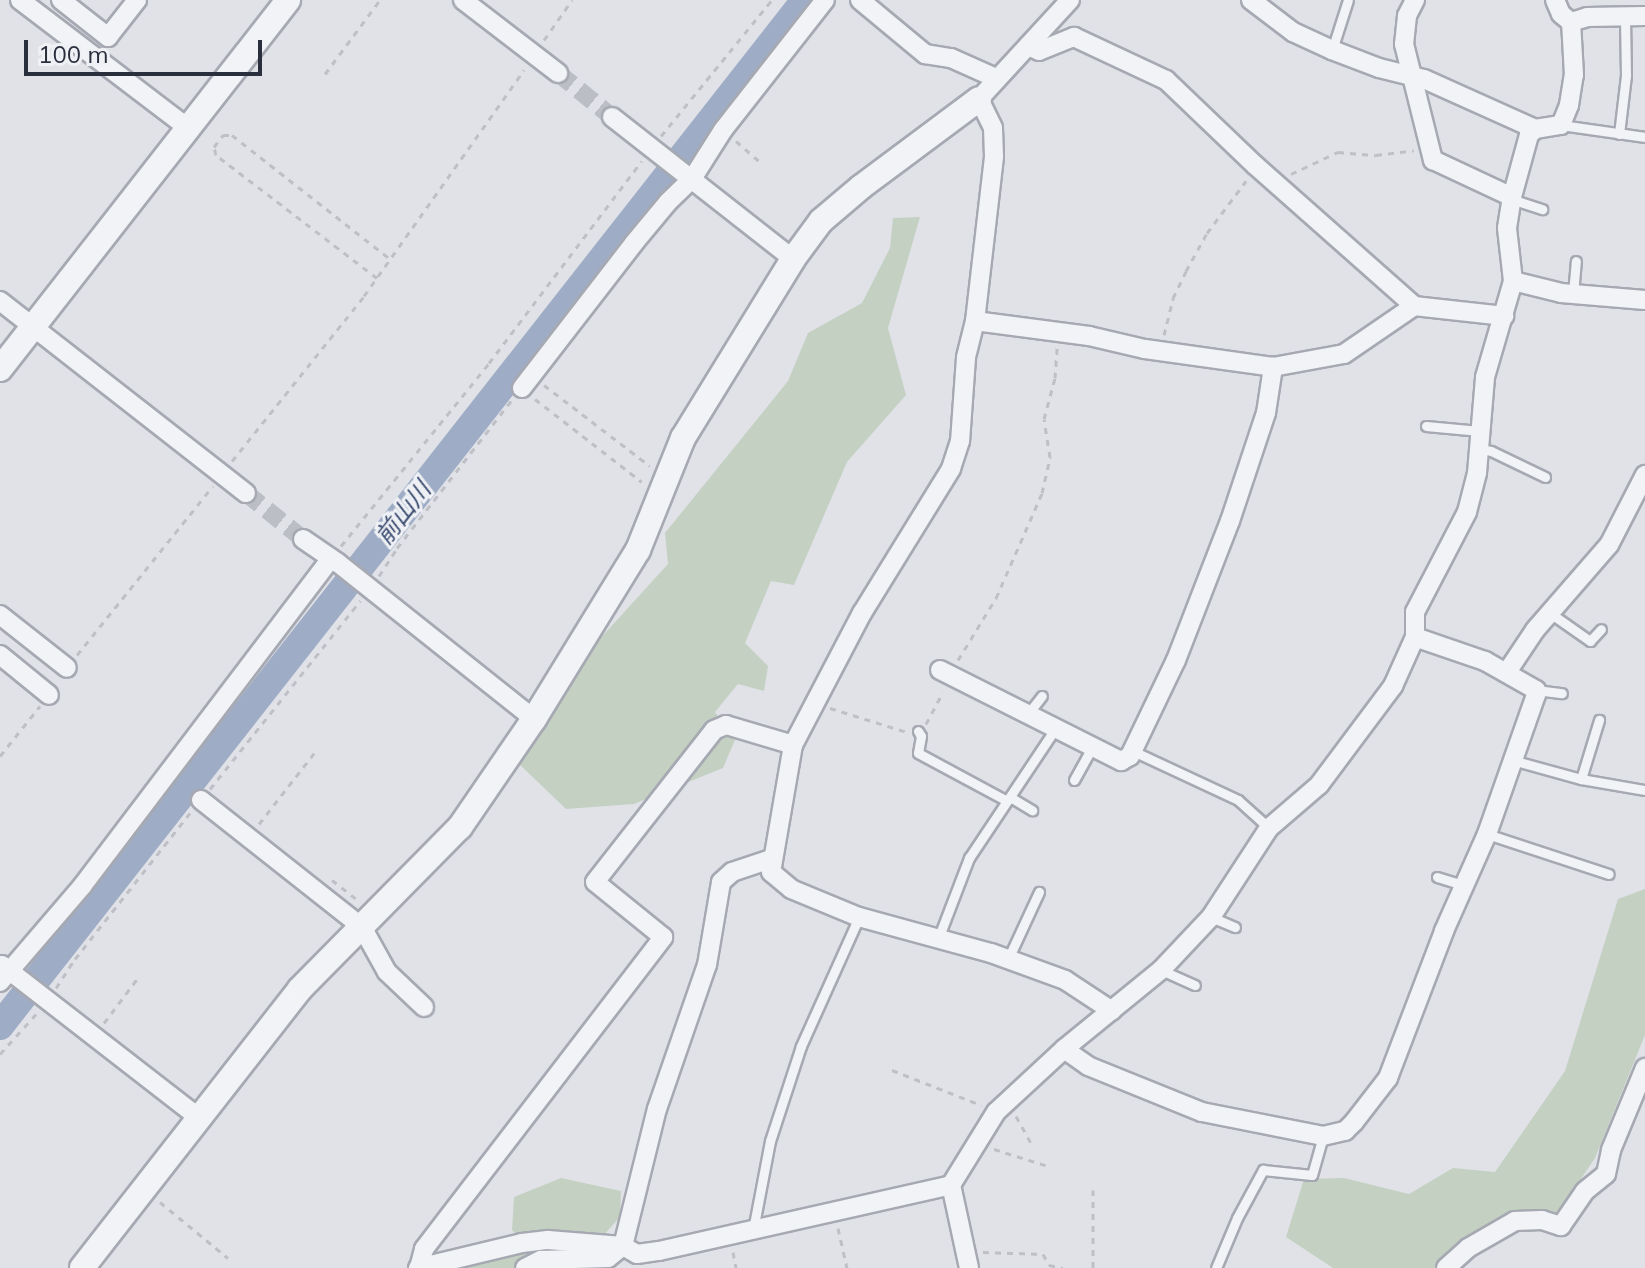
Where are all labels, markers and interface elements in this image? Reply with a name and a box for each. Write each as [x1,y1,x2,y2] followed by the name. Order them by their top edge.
[28,24,266,74] scale bar
[38,39,109,69] text: 100 m
[369,476,437,550] water label: 前山川

